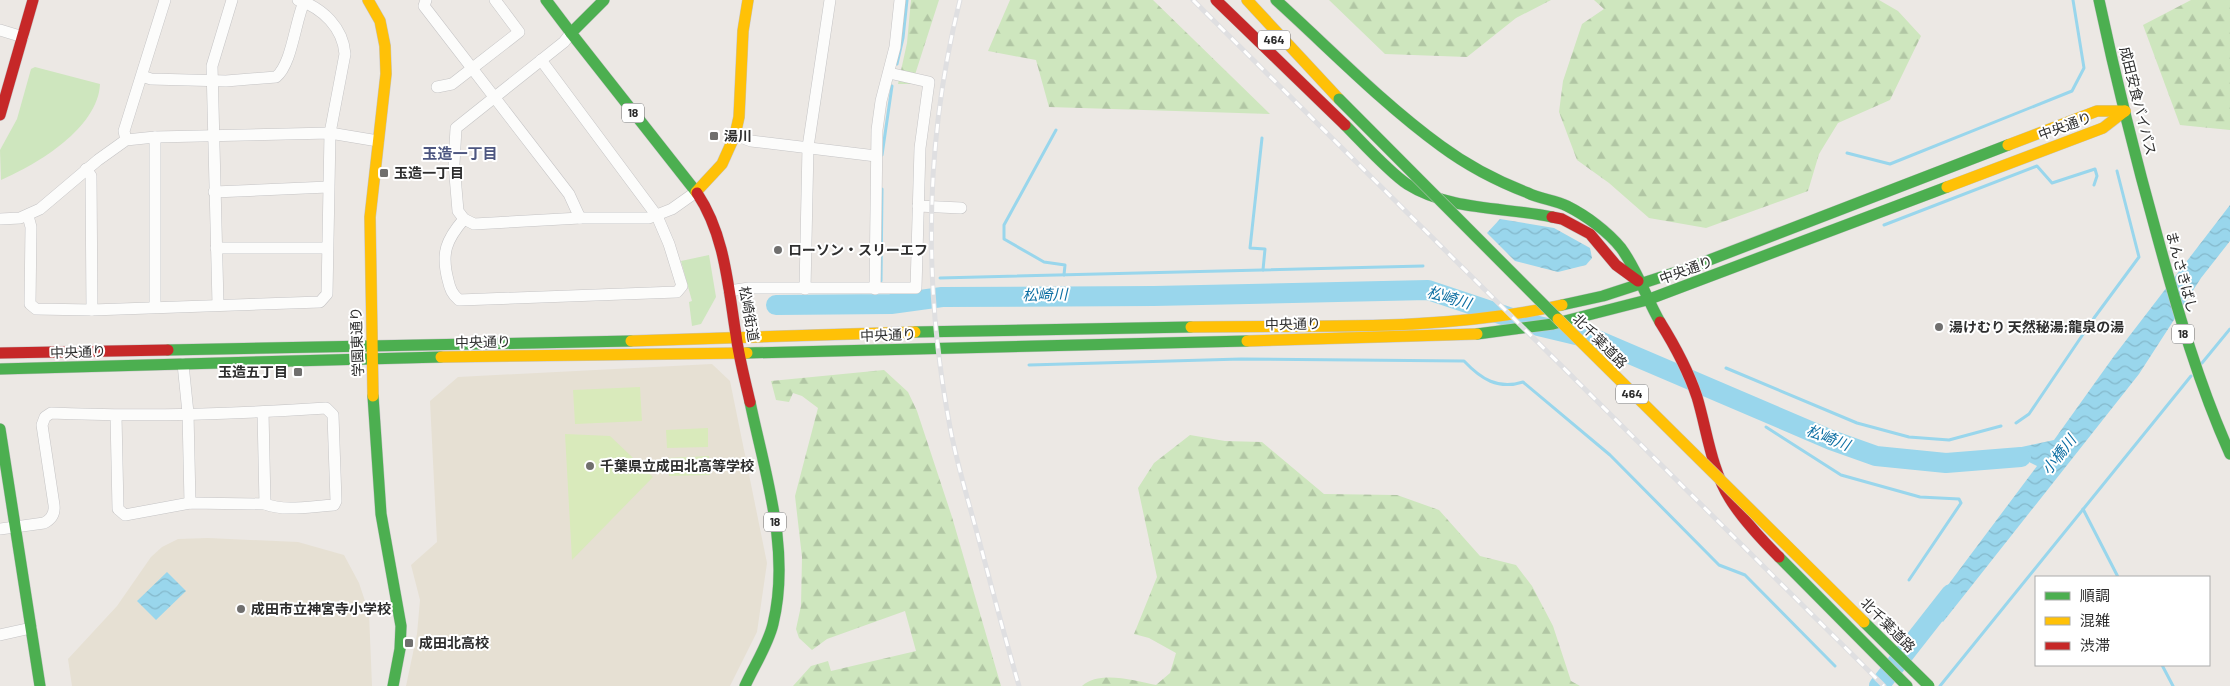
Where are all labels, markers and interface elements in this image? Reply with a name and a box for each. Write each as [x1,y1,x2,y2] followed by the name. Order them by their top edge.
[1258,30,1290,50] road number: 464
[2117,45,2160,157] street label: 成田安食バイパス
[622,104,644,122] road number: 18
[2036,108,2094,143] street label: 中央通り
[724,127,752,144] place label: 湯川
[708,130,720,142] marker: 湯川
[422,144,498,162] district label: 玉造一丁目
[394,164,464,181] place label: 玉造一丁目
[378,167,390,179] marker: 玉造一丁目
[2163,229,2202,315] street label: まんさきばし
[788,241,928,258] place label: ローソン・スリーエフ
[772,244,784,256] marker: ローソン・スリーエフ
[1657,252,1715,287] street label: 中央通り
[1425,282,1475,312] water label: 松崎川
[736,285,763,343] street label: 松崎街道
[1022,285,1070,303] water label: 松崎川
[347,307,366,377] street label: 学園東通り
[1570,310,1631,371] street label: 北千葉道路
[1265,315,1321,332] street label: 中央通り
[1949,318,2124,335] place label: 湯けむり 天然秘湯;龍泉の湯
[1933,321,1945,333] marker: 湯けむり 天然秘湯;龍泉の湯
[2172,324,2194,344] road number: 18
[860,325,916,344] street label: 中央通り
[455,333,511,350] street label: 中央通り
[50,342,106,361] street label: 中央通り
[218,363,288,380] place label: 玉造五丁目
[292,366,304,378] marker: 玉造五丁目
[1616,384,1648,404] road number: 464
[1804,421,1854,454] water label: 松崎川
[2037,430,2080,478] water label: 小橋川
[600,457,754,474] place label: 千葉県立成田北高等学校
[584,460,596,472] marker: 千葉県立成田北高等学校
[764,512,786,532] road number: 18
[2035,576,2210,666] legend
[2080,586,2110,604] text: 順調
[1858,594,1919,655] street label: 北千葉道路
[251,600,391,617] place label: 成田市立神宮寺小学校
[235,603,247,615] marker: 成田市立神宮寺小学校
[2080,611,2110,629] text: 混雑
[419,634,489,651] place label: 成田北高校
[2080,636,2110,654] text: 渋滞
[403,637,415,649] marker: 成田北高校

